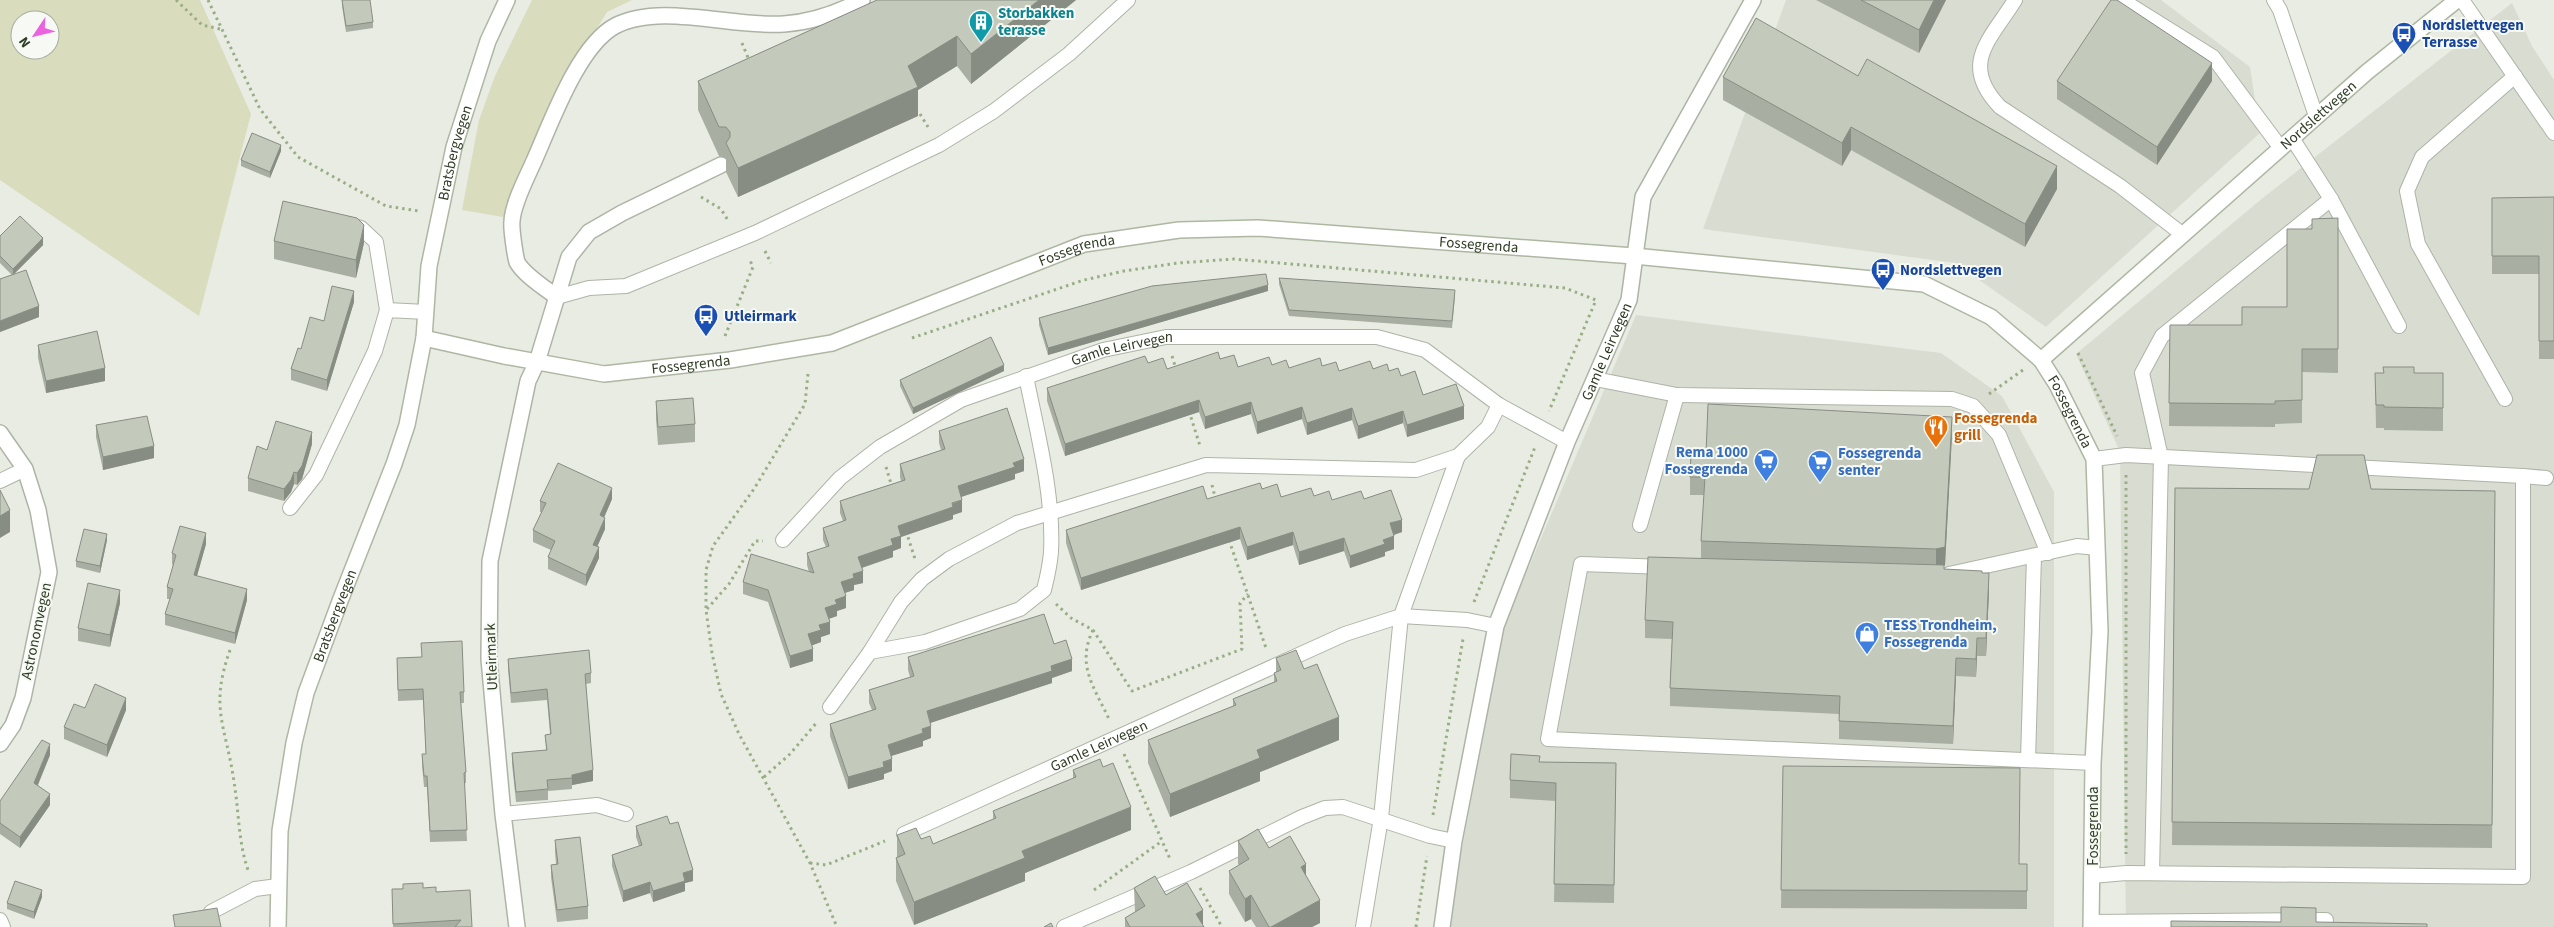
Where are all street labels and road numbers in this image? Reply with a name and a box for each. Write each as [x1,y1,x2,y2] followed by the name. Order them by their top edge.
[2276,76,2361,155] street label: Nordslettvegen
[433,103,478,202] street label: Bratsbergvegen
[1035,230,1116,272] street label: Fossegrenda
[1438,232,1519,258] street label: Fossegrenda
[1576,299,1638,404] street label: Gamle Leirvegen
[1068,327,1173,371] street label: Gamle Leirvegen
[650,350,732,380] street label: Fossegrenda
[2042,371,2097,452] street label: Fossegrenda
[308,566,362,665] street label: Bratsbergvegen
[16,581,57,682] street label: Astronomvegen
[480,622,503,691] street label: Utleirmark
[1047,715,1151,777] street label: Gamle Leirvegen
[2083,786,2104,866] street label: Fossegrenda

